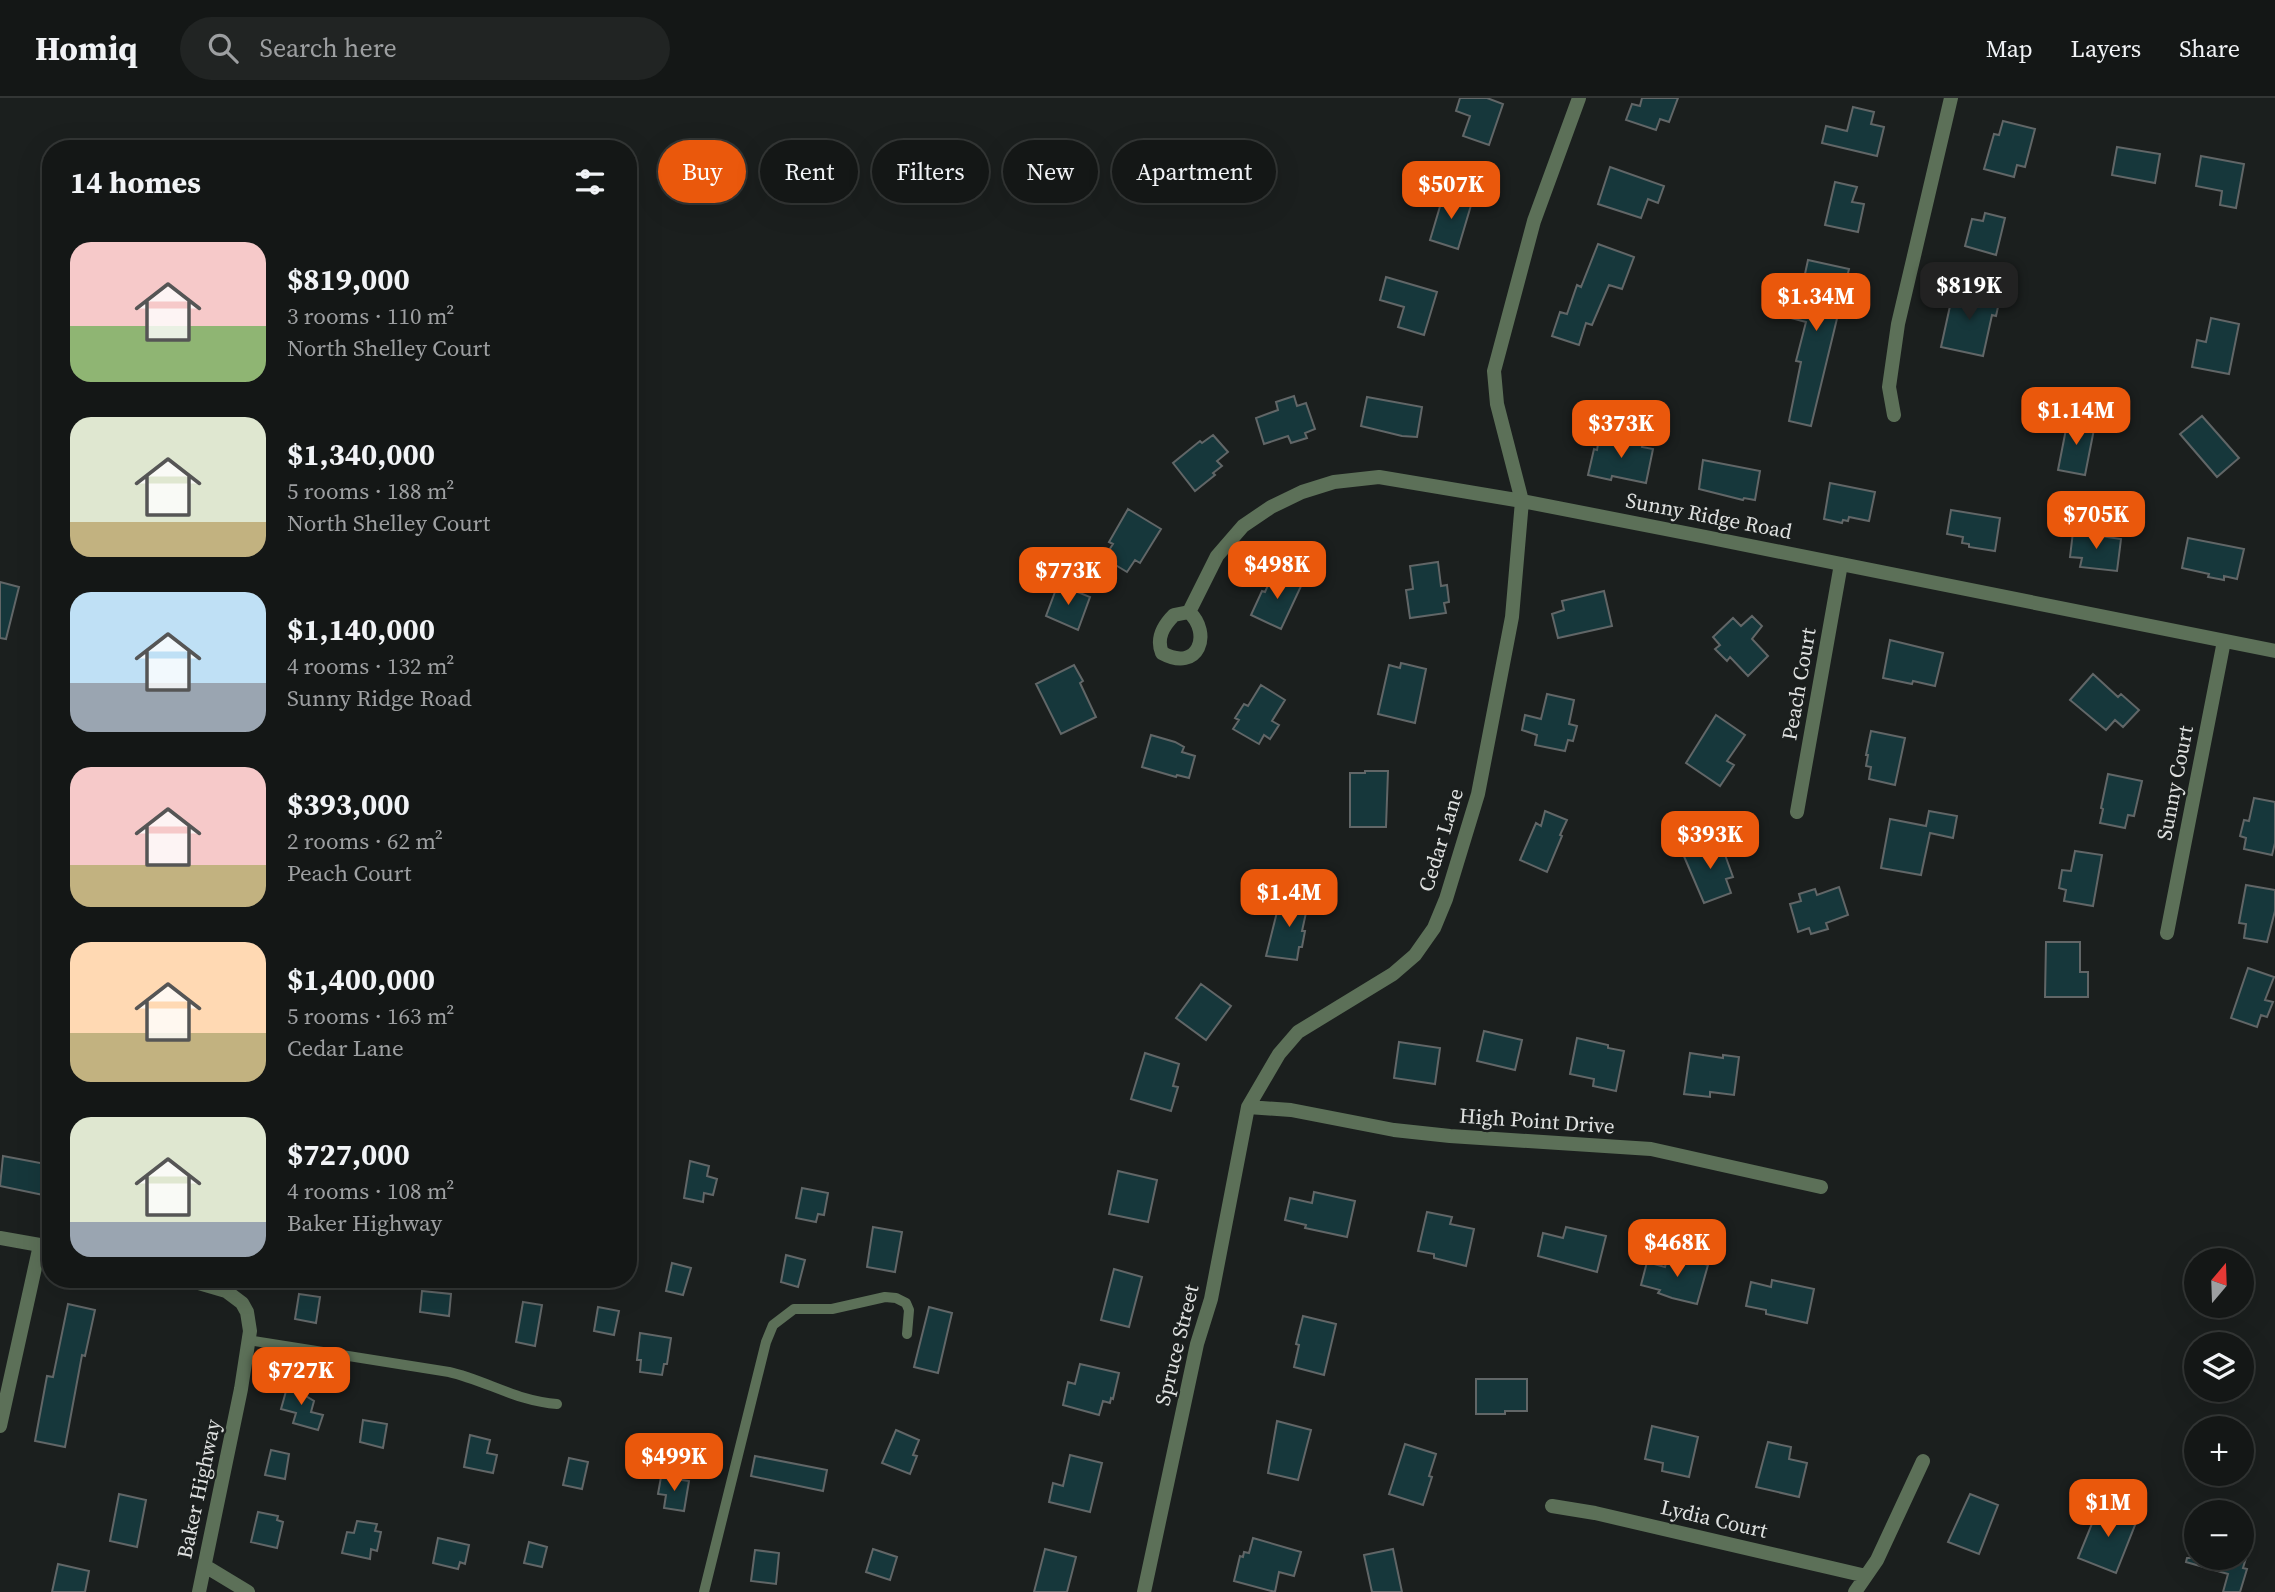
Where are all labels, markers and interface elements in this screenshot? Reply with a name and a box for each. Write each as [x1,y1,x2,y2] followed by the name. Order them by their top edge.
[180,17,670,80] search box
[35,26,138,71] text: Homiq
[204,29,242,67] icon: search
[260,30,397,66] text: Search here
[1986,32,2033,65] text: Map
[2071,32,2141,65] text: Layers
[2179,32,2240,65] text: Share
[658,140,746,203] chip: Buy
[760,140,858,203] chip: Rent
[872,140,989,203] chip: Filters
[1003,140,1098,203] chip: New
[1112,140,1276,203] chip: Apartment
[70,162,201,203] text: 14 homes
[1402,162,1500,221] pin: $507K
[571,163,609,201] icon: filters
[1418,168,1484,200] text: $507K
[287,259,410,300] text: $819,000
[1920,262,2018,322] pin: $819K
[1936,269,2002,301] text: $819K
[126,270,210,354] icon: home
[1759,274,1873,333] pin: $1.34M
[1777,280,1855,312] text: $1.34M
[287,300,454,332] text: 3 rooms · 110 m²
[287,332,490,364] text: North Shelley Court
[2019,388,2133,447] pin: $1.14M
[2037,394,2115,426] text: $1.14M
[1572,400,1670,460] pin: $373K
[1588,407,1654,439] text: $373K
[287,434,435,475] text: $1,340,000
[126,445,210,529] icon: home
[287,475,454,507] text: 5 rooms · 188 m²
[1624,485,1795,546] street label: Sunny Ridge Road
[2047,491,2145,551] pin: $705K
[2063,498,2129,530] text: $705K
[287,507,490,539] text: North Shelley Court
[1228,542,1326,601] pin: $498K
[1019,547,1117,607] pin: $773K
[1244,548,1310,580] text: $498K
[1035,554,1101,586] text: $773K
[287,609,435,650] text: $1,140,000
[126,620,210,704] icon: home
[1774,625,1823,742] street label: Peach Court
[287,650,454,682] text: 4 rooms · 132 m²
[287,682,472,714] text: Sunny Ridge Road
[2149,723,2200,843] street label: Sunny Court
[287,784,410,825] text: $393,000
[1411,785,1470,895] street label: Cedar Lane
[126,795,210,879] icon: home
[1661,812,1759,871] pin: $393K
[1677,818,1743,850] text: $393K
[287,825,443,857] text: 2 rooms · 62 m²
[287,857,411,889] text: Peach Court
[1240,870,1338,929] pin: $1.4M
[1257,876,1321,908] text: $1.4M
[287,959,435,1000] text: $1,400,000
[126,970,210,1054] icon: home
[287,1000,454,1032] text: 5 rooms · 163 m²
[287,1032,404,1064] text: Cedar Lane
[1458,1101,1616,1140] street label: High Point Drive
[287,1134,410,1175] text: $727,000
[126,1145,210,1229] icon: home
[287,1175,454,1207] text: 4 rooms · 108 m²
[287,1207,442,1239] text: Baker Highway
[1628,1220,1726,1279] pin: $468K
[1644,1226,1710,1258] text: $468K
[2184,1248,2254,1318] north arrow
[2184,1248,2254,1570] map controls
[1147,1281,1206,1408] street label: Spruce Street
[2184,1332,2254,1402] button: layers
[252,1348,350,1407] pin: $727K
[268,1354,334,1386] text: $727K
[170,1416,227,1561] street label: Baker Highway
[2184,1416,2254,1486] button: +
[625,1434,723,1493] pin: $499K
[641,1440,707,1472] text: $499K
[2074,1480,2142,1539] pin: $1M
[2085,1486,2131,1518] text: $1M
[1658,1492,1771,1545] street label: Lydia Court
[2184,1500,2254,1570] button: −

